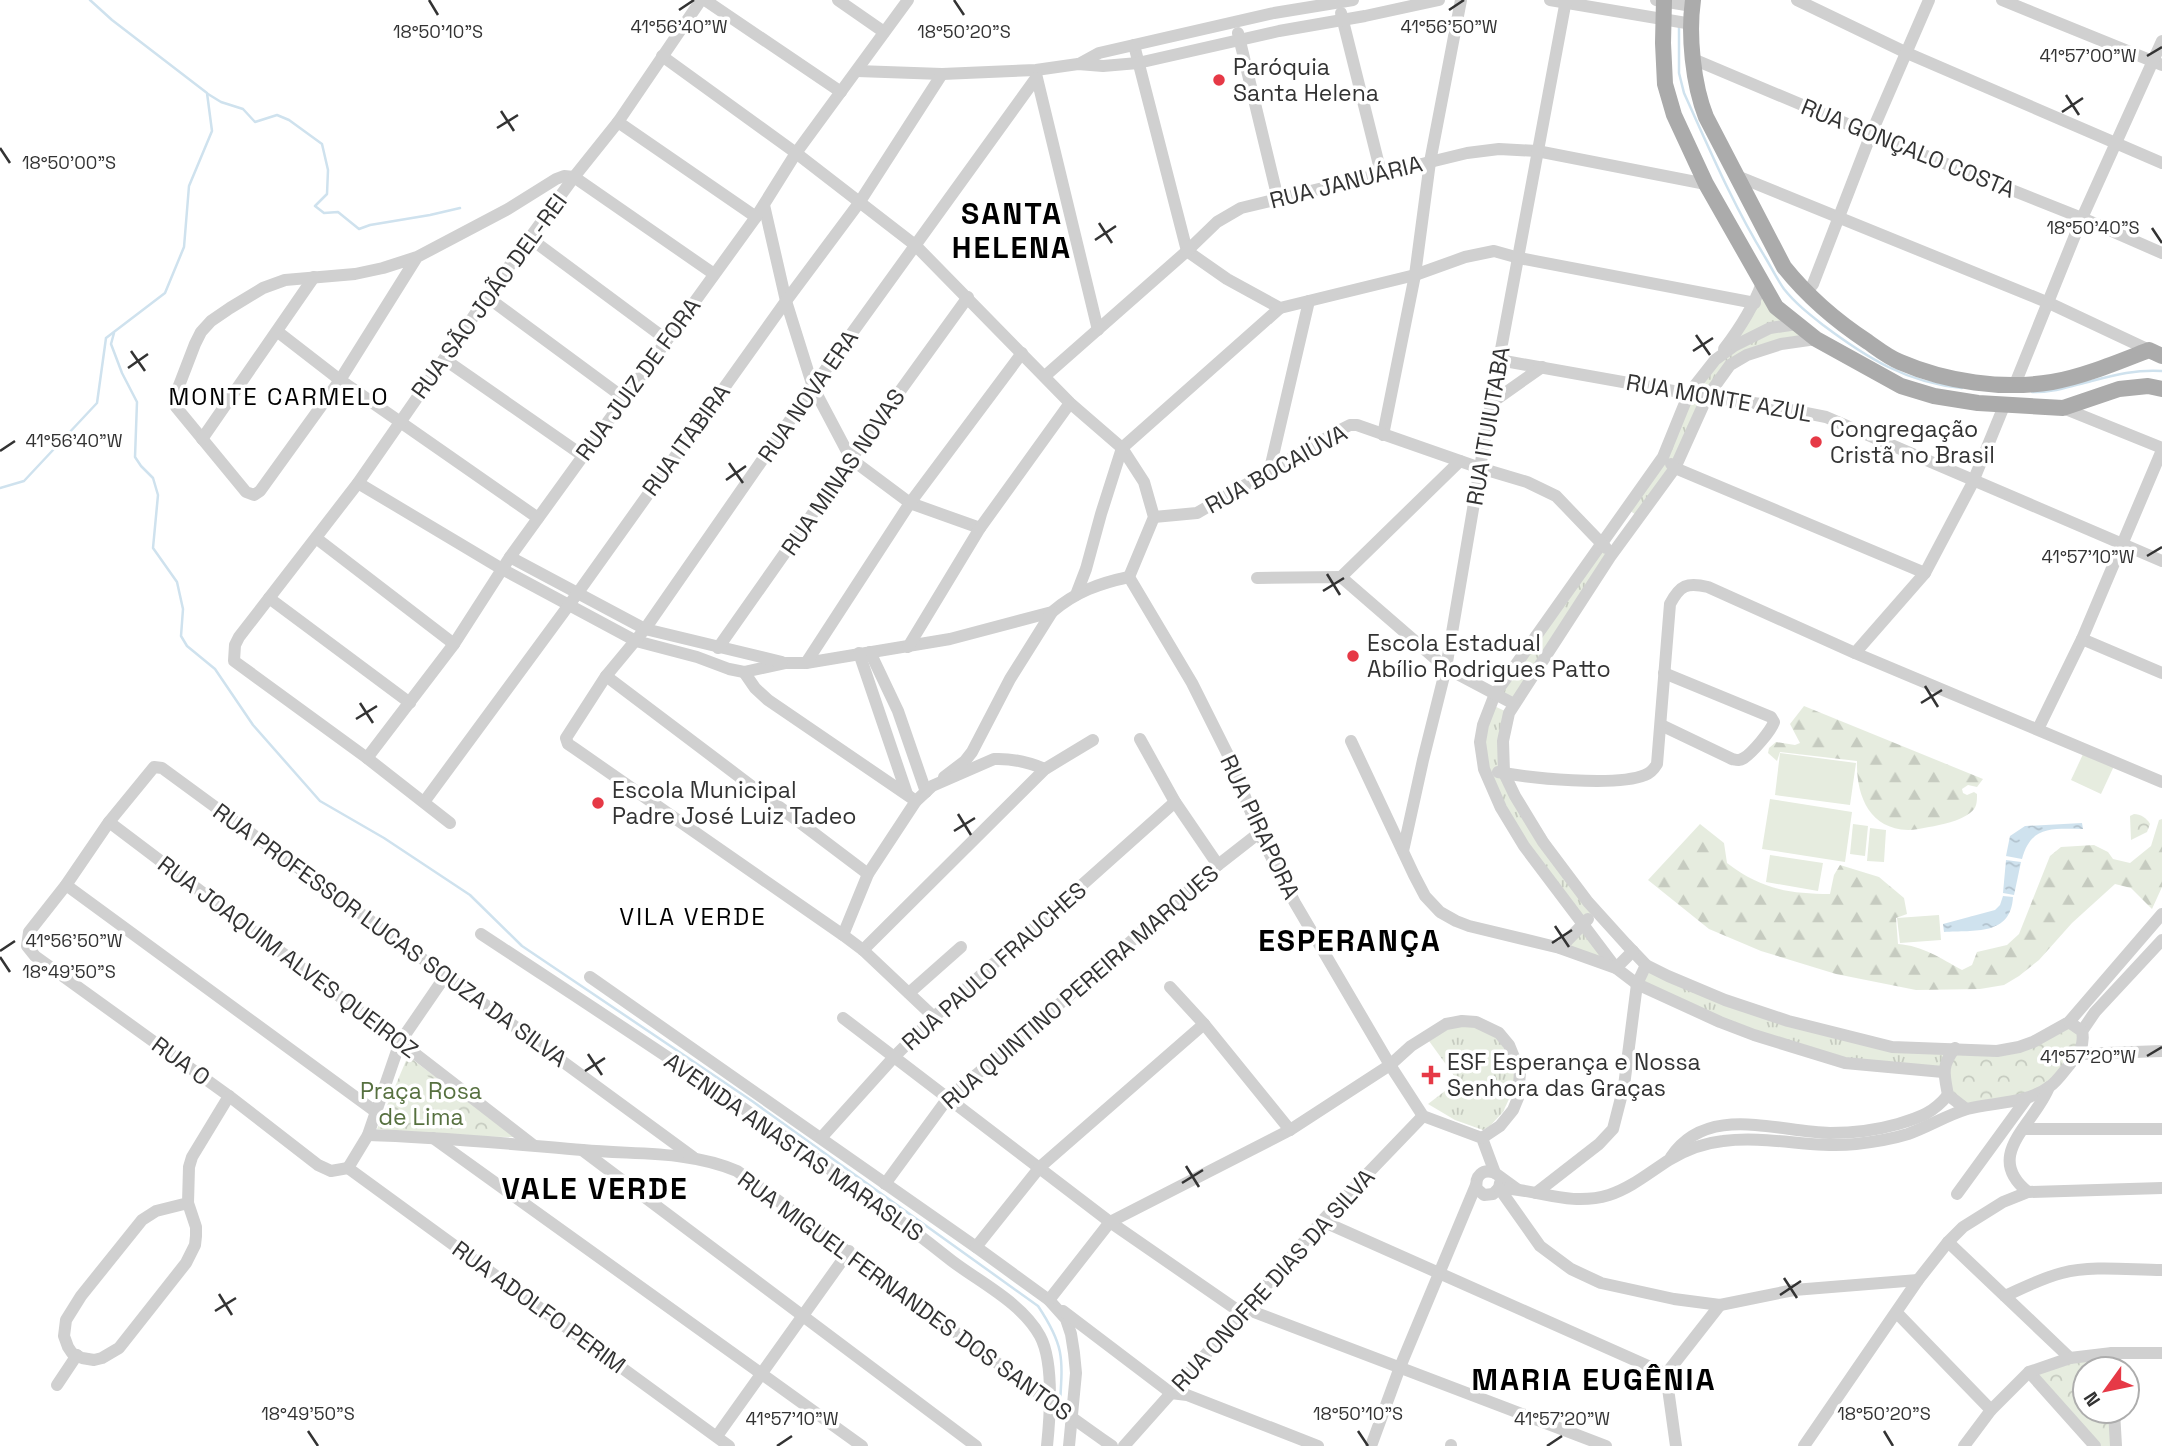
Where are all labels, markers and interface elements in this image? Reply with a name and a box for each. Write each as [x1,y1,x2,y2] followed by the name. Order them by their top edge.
[631,15,728,38] text: 41°56'40"W
[1400,15,1498,38] text: 41°56'50"W
[393,20,483,43] text: 18°50'10"S
[917,20,1011,43] text: 18°50'20"S
[2040,44,2137,67] text: 41°57'00"W
[1233,52,1379,108] place label: Paróquia Santa Helena
[1211,72,1227,88] marker: Paróquia Santa Helena
[1797,91,2019,205] street label: RUA GONÇALO COSTA
[1266,149,1426,215] street label: RUA JANUÁRIA
[22,151,116,174] text: 18°50'00"S
[404,187,574,405] street label: RUA SÃO JOÃO DEL-REI
[952,194,1072,267] district label: SANTA HELENA
[2046,216,2140,239] text: 18°50'40"S
[569,292,707,466] street label: RUA JUIZ DE FORA
[751,324,865,468] street label: RUA NOVA ERA
[1459,344,1517,508] street label: RUA ITUIUTABA
[1624,367,1814,429] street label: RUA MONTE AZUL
[635,378,737,502] street label: RUA ITABIRA
[168,381,390,412] district label: MONTE CARMELO
[774,383,912,561] street label: RUA MINAS NOVAS
[1830,414,1995,470] place label: Congregação Cristã no Brasil
[1200,418,1352,520] street label: RUA BOCAIÚVA
[26,429,123,452] text: 41°56'40"W
[1808,434,1824,450] marker: Congregação Cristã no Brasil
[2042,545,2135,568] text: 41°57'10"W
[1367,628,1611,684] place label: Escola Estadual Abílio Rodrigues Patto
[1345,648,1361,664] marker: Escola Estadual Abílio Rodrigues Patto
[1213,750,1307,904] street label: RUA PIRAPORA
[612,775,857,831] place label: Escola Municipal Padre José Luiz Tadeo
[590,795,606,811] marker: Escola Municipal Padre José Luiz Tadeo
[207,796,573,1074] street label: RUA PROFESSOR LUCAS SOUZA DA SILVA
[152,849,424,1065] street label: RUA JOAQUIM ALVES QUEIROZ
[935,858,1225,1116] street label: RUA QUINTINO PEREIRA MARQUES
[895,875,1093,1057] street label: RUA PAULO FRAUCHES
[619,901,767,932] district label: VILA VERDE
[1258,921,1442,960] district label: ESPERANÇA
[25,929,123,952] text: 41°56'50"W
[22,960,116,983] text: 18°49'50"S
[146,1030,216,1092] street label: RUA O
[2040,1045,2136,1068] text: 41°57'20"W
[659,1046,929,1248] street label: AVENIDA ANASTAS MARASLIS
[1447,1047,1701,1103] place label: ESF Esperança e Nossa Senhora das Graças
[1421,1065,1441,1085] marker: ESF Esperança e Nossa Senhora das Graças
[360,1076,482,1132] park label: Praça Rosa de Lima
[1165,1162,1381,1398] street label: RUA ONOFRE DIAS DA SILVA
[732,1164,1078,1428] street label: RUA MIGUEL FERNANDES DOS SANTOS
[501,1169,689,1208] district label: VALE VERDE
[446,1234,632,1380] street label: RUA ADOLFO PERIM
[2071,1355,2141,1425] north arrow
[1472,1360,1716,1399] district label: MARIA EUGÊNIA
[2078,1387,2106,1411] text: N
[261,1402,355,1425] text: 18°49'50"S
[1313,1402,1403,1425] text: 18°50'10"S
[1837,1402,1931,1425] text: 18°50'20"S
[746,1407,839,1430] text: 41°57'10"W
[1514,1407,1610,1430] text: 41°57'20"W

